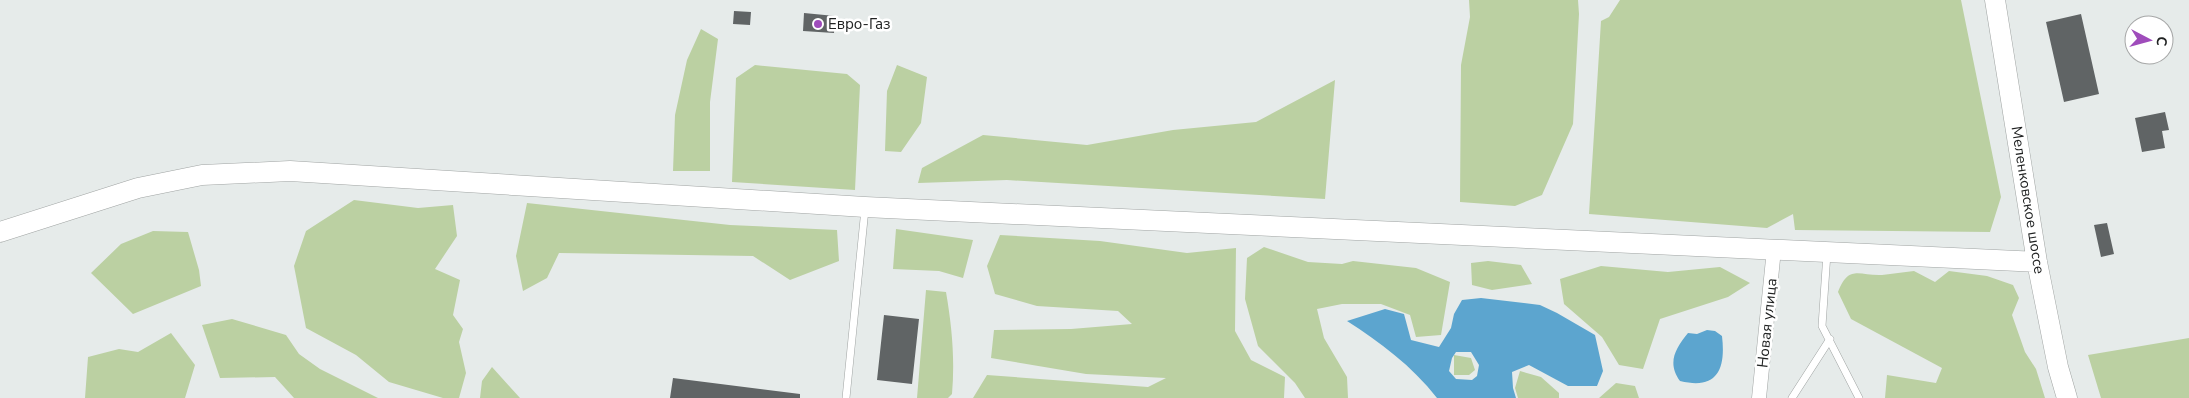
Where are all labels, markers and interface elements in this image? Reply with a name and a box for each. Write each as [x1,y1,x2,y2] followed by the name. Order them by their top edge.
[828,14,891,34] place label: Евро-Газ
[2124,15,2174,65] north arrow
[812,18,824,30] marker: Евро-Газ
[2151,36,2171,48] text: С
[2006,125,2050,275] street label: Меленковское шоссе
[1752,277,1782,369] street label: Новая улица

